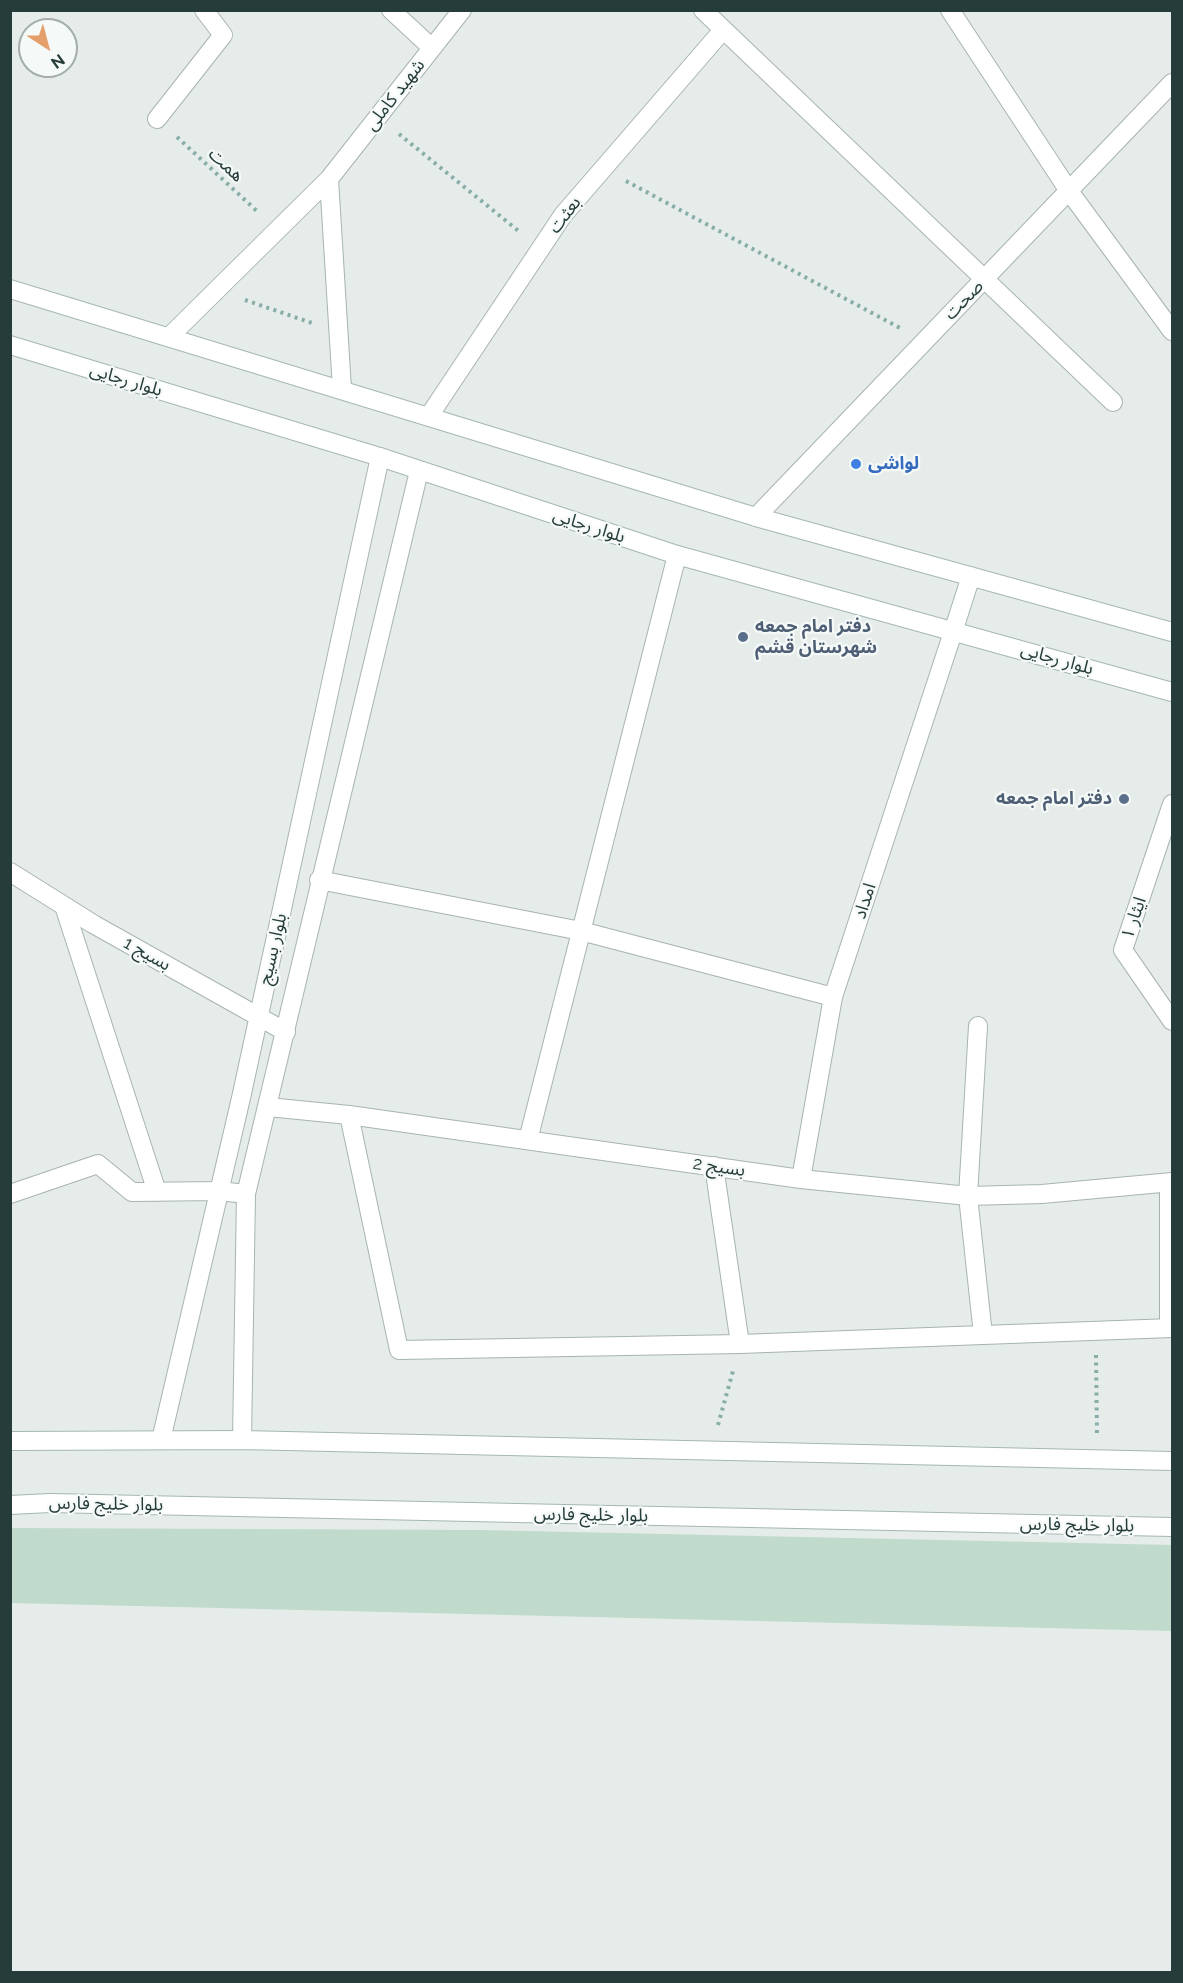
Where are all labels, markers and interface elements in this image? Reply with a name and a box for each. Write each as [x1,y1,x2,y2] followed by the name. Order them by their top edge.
[18,18,78,78] north arrow
[47,50,68,73] text: N
[360,55,430,135] street label: شهید کاملی
[204,143,248,187] street label: همت
[544,192,586,238] street label: بعثت
[940,275,988,325] street label: صحت
[87,359,165,401] street label: بلوار رجایی
[868,453,919,475] place label: لواشی
[849,457,863,471] marker: لواشی
[550,504,628,548] street label: بلوار رجایی
[755,616,877,658] place label: دفتر امام جمعه شهرستان قشم
[736,630,750,644] marker: دفتر امام جمعه شهرستان قشم
[1018,638,1096,680] street label: بلوار رجایی
[996,788,1112,810] place label: دفتر امام جمعه
[1117,792,1131,806] marker: دفتر امام جمعه
[849,880,881,922] street label: امداد
[1117,894,1151,942] street label: ایثار ۱
[254,911,292,987] street label: بلوار بسیج
[120,932,174,976] street label: بسیج 1
[691,1153,747,1181] street label: بسیج 2
[49,1492,163,1516] street label: بلوار خلیج فارس
[534,1503,648,1527] street label: بلوار خلیج فارس
[1020,1513,1134,1537] street label: بلوار خلیج فارس

